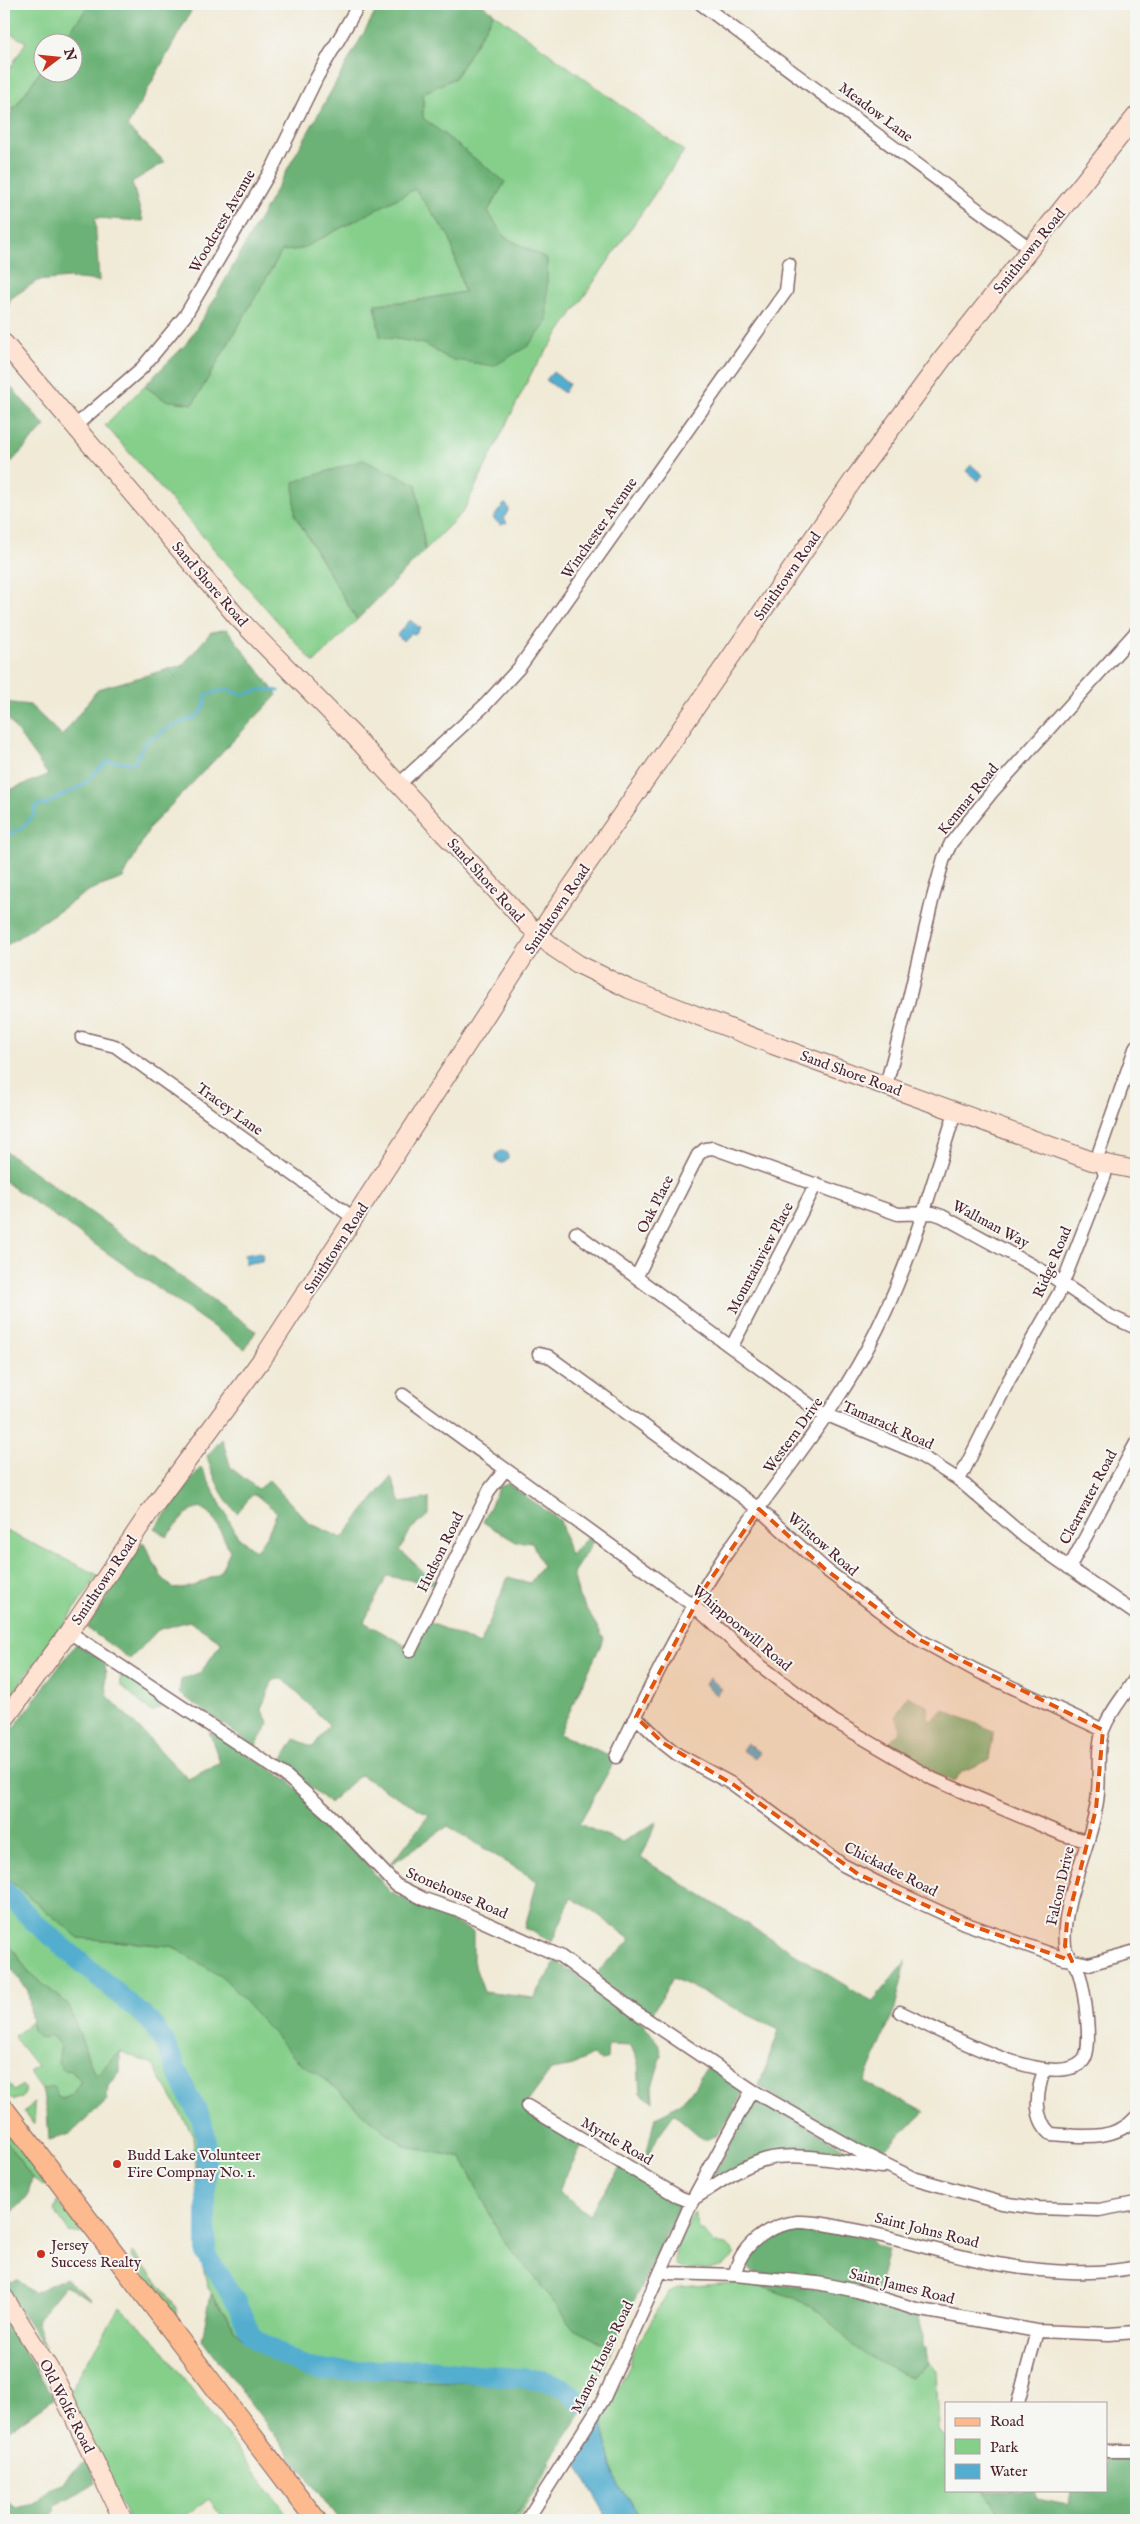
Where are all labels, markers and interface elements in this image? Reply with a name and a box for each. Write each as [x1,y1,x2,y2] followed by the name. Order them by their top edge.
[32,32,82,82] north arrow
[59,45,80,63] text: N
[835,78,917,147] street label: Meadow Lane
[185,166,260,276] street label: Woodcrest Avenue
[989,204,1070,298] street label: Smithtown Road
[557,474,642,583] street label: Winchester Avenue
[750,527,826,624] street label: Smithtown Road
[167,538,252,632] street label: Sand Shore Road
[934,759,1004,839] street label: Kenmar Road
[443,834,529,927] street label: Sand Shore Road
[520,860,595,958] street label: Smithtown Road
[797,1046,905,1101] street label: Sand Shore Road
[193,1079,267,1140] street label: Tracey Lane
[633,1172,678,1237] street label: Oak Place
[949,1196,1033,1253] street label: Wallman Way
[300,1198,373,1297] street label: Smithtown Road
[723,1199,798,1318] street label: Mountainview Place
[1029,1223,1076,1301] street label: Ridge Road
[759,1393,827,1477] street label: Western Drive
[839,1397,937,1454] street label: Tamarack Road
[1055,1446,1122,1548] street label: Clearwater Road
[413,1508,468,1595] street label: Hudson Road
[783,1508,863,1581] street label: Wilstow Road
[67,1531,142,1629] street label: Smithtown Road
[688,1581,796,1676] street label: Whippoorwill Road
[841,1838,942,1902] street label: Chickadee Road
[1042,1845,1079,1927] street label: Falcon Drive
[403,1863,511,1924] street label: Stonehouse Road
[577,2113,657,2170] street label: Myrtle Road
[127,2146,261,2182] place label: Budd Lake Volunteer Fire Compnay No. 1.
[111,2158,123,2170] marker: Budd Lake Volunteer Fire Compnay No. 1.
[873,2208,982,2253] street label: Saint Johns Road
[49,2236,142,2272] place label: Jersey Success Realty
[35,2248,47,2260] marker: Jersey Success Realty
[847,2264,957,2309] street label: Saint James Road
[567,2297,638,2417] street label: Manor House Road
[35,2356,99,2457] street label: Old Wolfe Road
[945,2402,1108,2492] legend
[990,2412,1025,2431] text: Road
[990,2438,1020,2457] text: Park
[990,2462,1028,2481] text: Water

